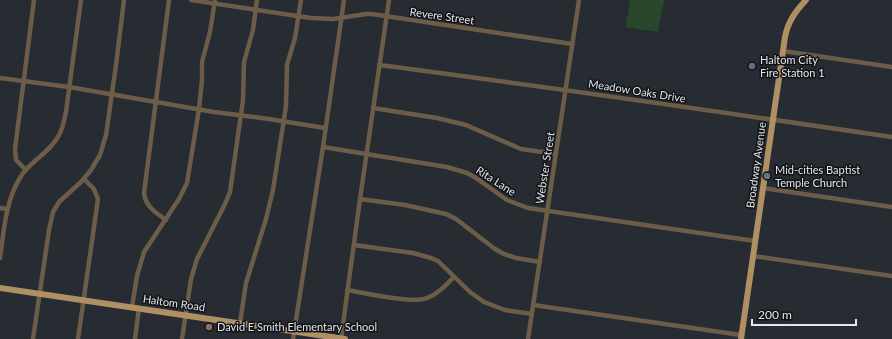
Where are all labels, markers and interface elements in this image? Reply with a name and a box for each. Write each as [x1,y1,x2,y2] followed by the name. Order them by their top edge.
[409,5,475,26] street label: Revere Street
[760,53,825,79] place label: Haltom City Fire Station 1
[747,61,757,71] marker: Haltom City Fire Station 1
[587,76,687,105] street label: Meadow Oaks Drive
[743,121,768,209] street label: Broadway Avenue
[532,131,557,205] street label: Webster Street
[474,163,519,198] street label: Rita Lane
[775,163,860,189] place label: Mid-cities Baptist Temple Church
[762,171,772,181] marker: Mid-cities Baptist Temple Church
[142,292,206,313] street label: Haltom Road
[752,301,856,327] scale bar
[758,307,792,322] text: 200 m
[217,320,377,333] place label: David E Smith Elementary School
[204,322,214,332] marker: David E Smith Elementary School

